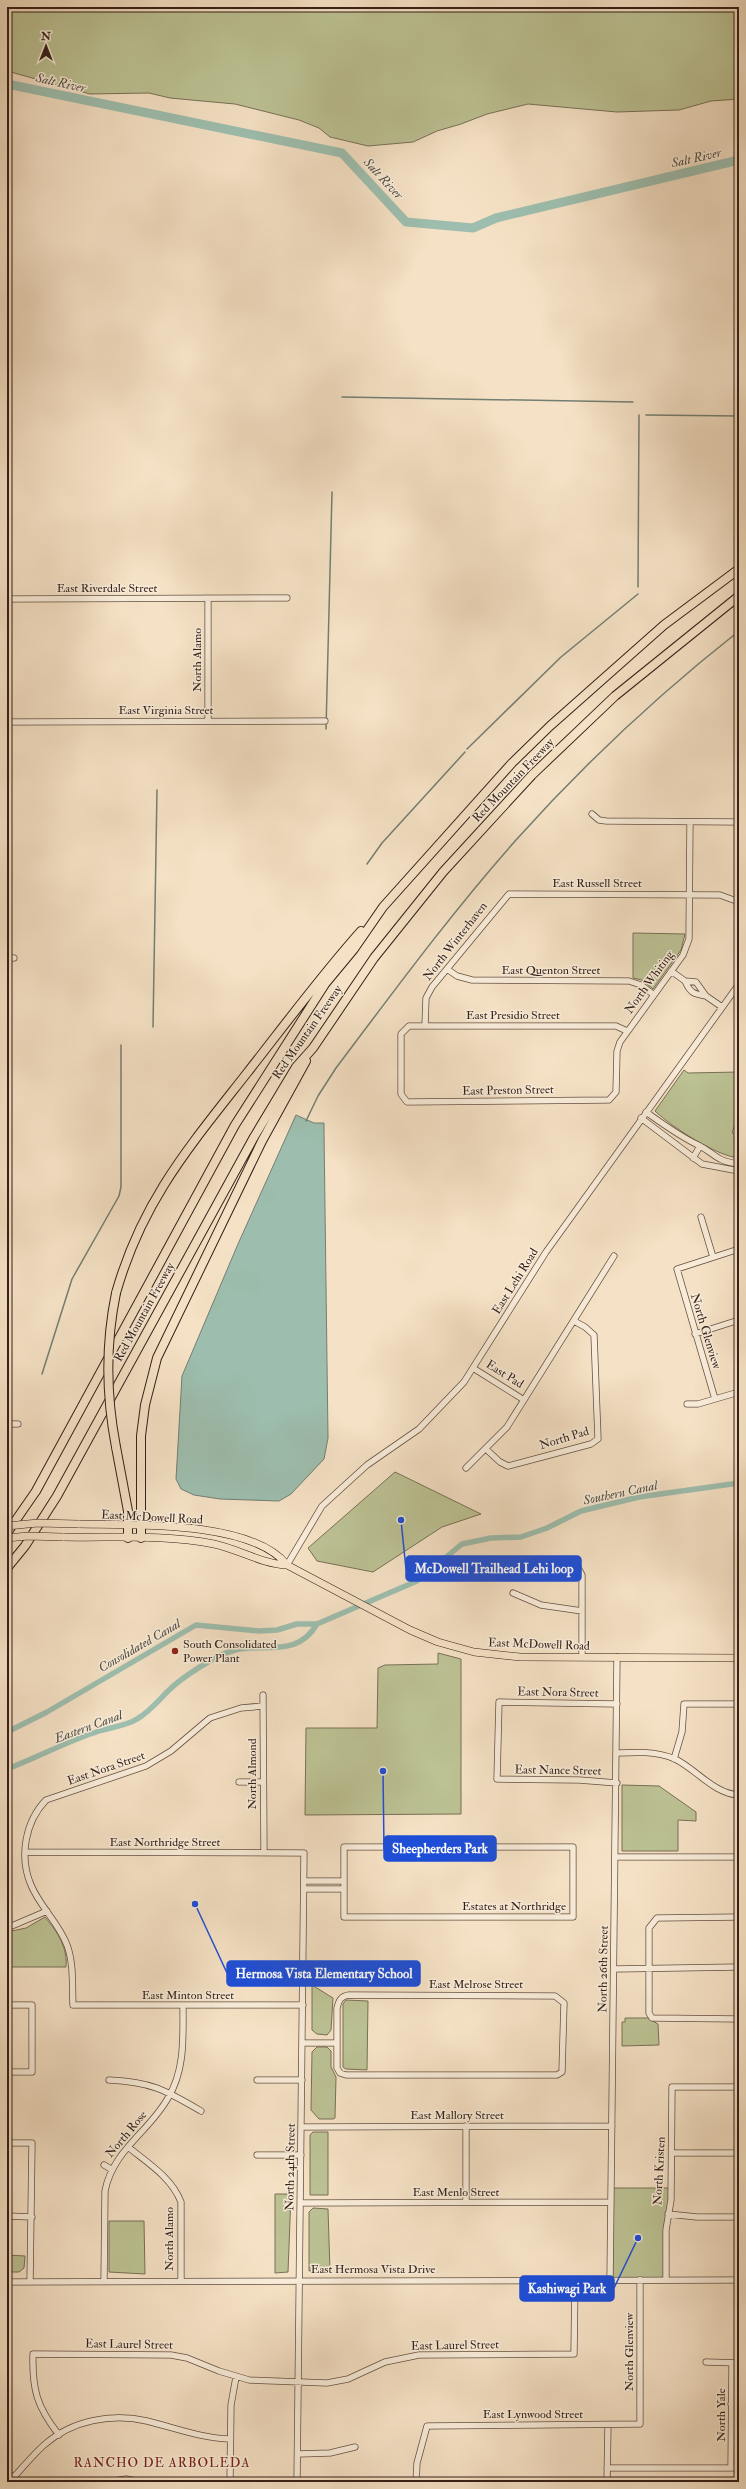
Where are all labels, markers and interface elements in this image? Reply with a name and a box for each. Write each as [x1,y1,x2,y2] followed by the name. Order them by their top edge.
[26,26,66,66] north arrow
[40,30,52,43] text: N
[33,70,88,96] water label: Salt River
[669,144,724,172] water label: Salt River
[359,154,407,204] water label: Salt River
[57,581,157,596] street label: East Riverdale Street
[190,628,205,692] street label: North Alamo
[118,703,214,718] street label: East Virginia Street
[469,735,558,826] street label: Red Mountain Freeway
[552,876,642,891] street label: East Russell Street
[420,899,491,984] street label: North Winterhaven
[621,947,678,1017] street label: North Whiting
[502,963,601,978] street label: East Quenton Street
[269,982,346,1082] street label: Red Mountain Freeway
[466,1008,560,1023] street label: East Presidio Street
[462,1082,554,1099] street label: East Preston Street
[489,1245,542,1317] street label: East Lehi Road
[111,1259,178,1365] street label: Red Mountain Freeway
[687,1292,724,1371] street label: North Glenview
[483,1357,526,1392] street label: East Pad
[538,1424,591,1453] street label: North Pad
[581,1477,660,1509] water label: Southern Canal
[101,1507,203,1528] street label: East McDowell Road
[406,1556,581,1581] callout: McDowell Trailhead Lehi loop
[413,1561,574,1578] text: McDowell Trailhead Lehi loop
[96,1615,184,1676] water label: Consolidated Canal
[488,1635,590,1654] street label: East McDowell Road
[183,1637,277,1666] place label: South Consolidated Power Plant
[170,1646,180,1656] marker: South Consolidated Power Plant
[517,1684,599,1701] street label: East Nora Street
[51,1707,125,1747] water label: Eastern Canal
[245,1738,260,1810] street label: North Almond
[65,1748,147,1789] street label: East Nora Street
[514,1762,602,1779] street label: East Nance Street
[110,1835,221,1850] street label: East Northridge Street
[384,1836,496,1861] callout: Sheepherders Park
[392,1841,489,1858] text: Sheepherders Park
[462,1899,566,1914] street label: Estates at Northridge
[595,1925,612,2013] street label: North 26th Street
[227,1961,420,1986] callout: Hermosa Vista Elementary School
[235,1966,413,1983] text: Hermosa Vista Elementary School
[429,1977,523,1992] street label: East Melrose Street
[142,1988,234,2003] street label: East Minton Street
[102,2108,150,2161] street label: North Rose
[410,2108,504,2123] street label: East Mallory Street
[282,2123,299,2211] street label: North 24th Street
[650,2136,669,2206] street label: North Kristen
[413,2185,500,2200] street label: East Menlo Street
[162,2207,177,2271] street label: North Alamo
[311,2262,435,2277] street label: East Hermosa Vista Drive
[520,2276,614,2301] callout: Kashiwagi Park
[528,2281,607,2298] text: Kashiwagi Park
[622,2312,637,2391] street label: North Glenview
[85,2336,173,2353] street label: East Laurel Street
[411,2337,499,2354] street label: East Laurel Street
[714,2388,729,2442] street label: North Yale
[483,2407,583,2422] street label: East Lynwood Street
[74,2455,250,2471] district label: RANCHO DE ARBOLEDA

